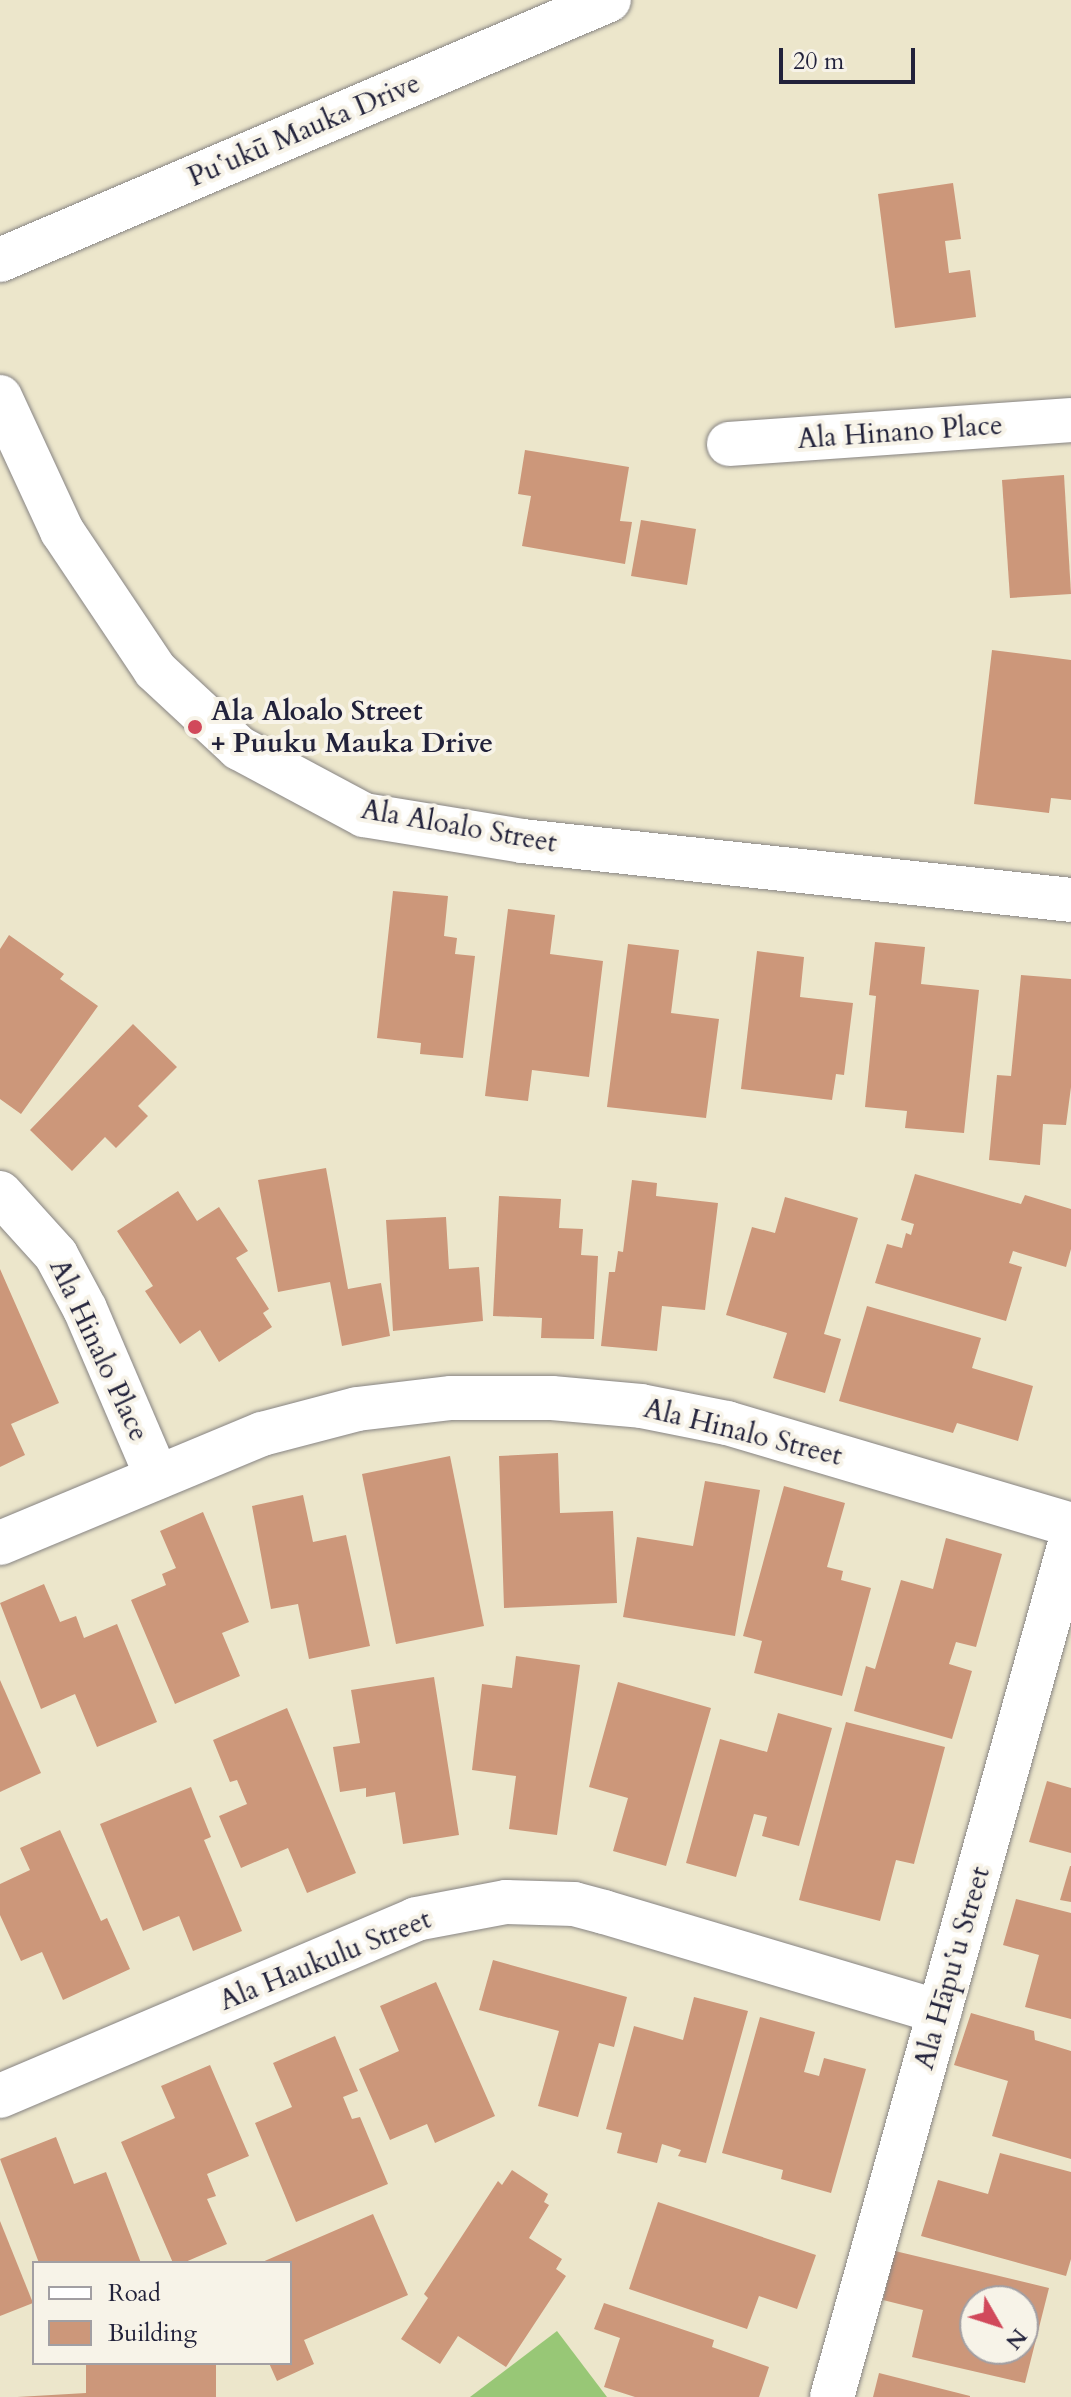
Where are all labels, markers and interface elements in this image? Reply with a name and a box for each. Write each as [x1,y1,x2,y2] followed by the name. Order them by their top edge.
[783,32,919,82] scale bar
[793,45,844,78] text: 20 m
[183,66,425,194] street label: Puʻukū Mauka Drive
[796,408,1004,456] street label: Ala Hinano Place
[211,694,493,760] place label: Ala Aloalo Street + Puuku Mauka Drive
[186,718,204,736] marker: Ala Aloalo Street + Puuku Mauka Drive
[359,792,559,860] street label: Ala Aloalo Street
[42,1254,156,1446] street label: Ala Hinalo Place
[640,1391,846,1473] street label: Ala Hinalo Street
[907,1863,997,2073] street label: Ala Hāpuʻu Street
[214,1902,436,2018] street label: Ala Haukulu Street
[32,2261,292,2365] legend
[108,2277,161,2310] text: Road
[959,2285,1039,2365] north arrow
[108,2317,197,2350] text: Building
[998,2322,1034,2356] text: N

